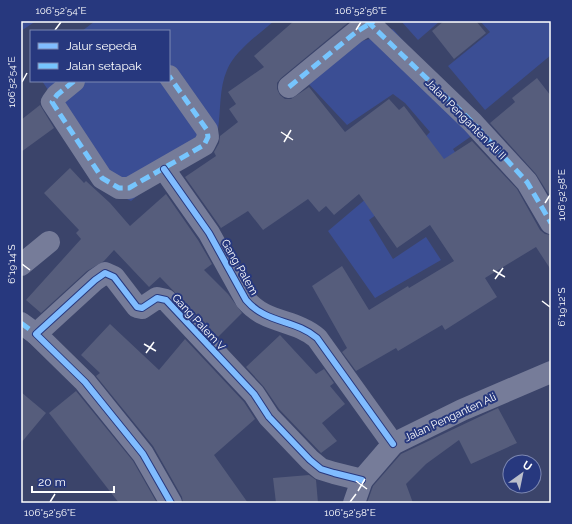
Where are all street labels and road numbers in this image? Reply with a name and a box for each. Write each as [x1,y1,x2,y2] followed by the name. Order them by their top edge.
[423,77,508,162] street label: Jalan Penganten Ali II
[218,237,261,297] street label: Gang Palem
[169,292,228,354] street label: Gang Palem V
[402,390,498,444] street label: Jalan Penganten Ali

